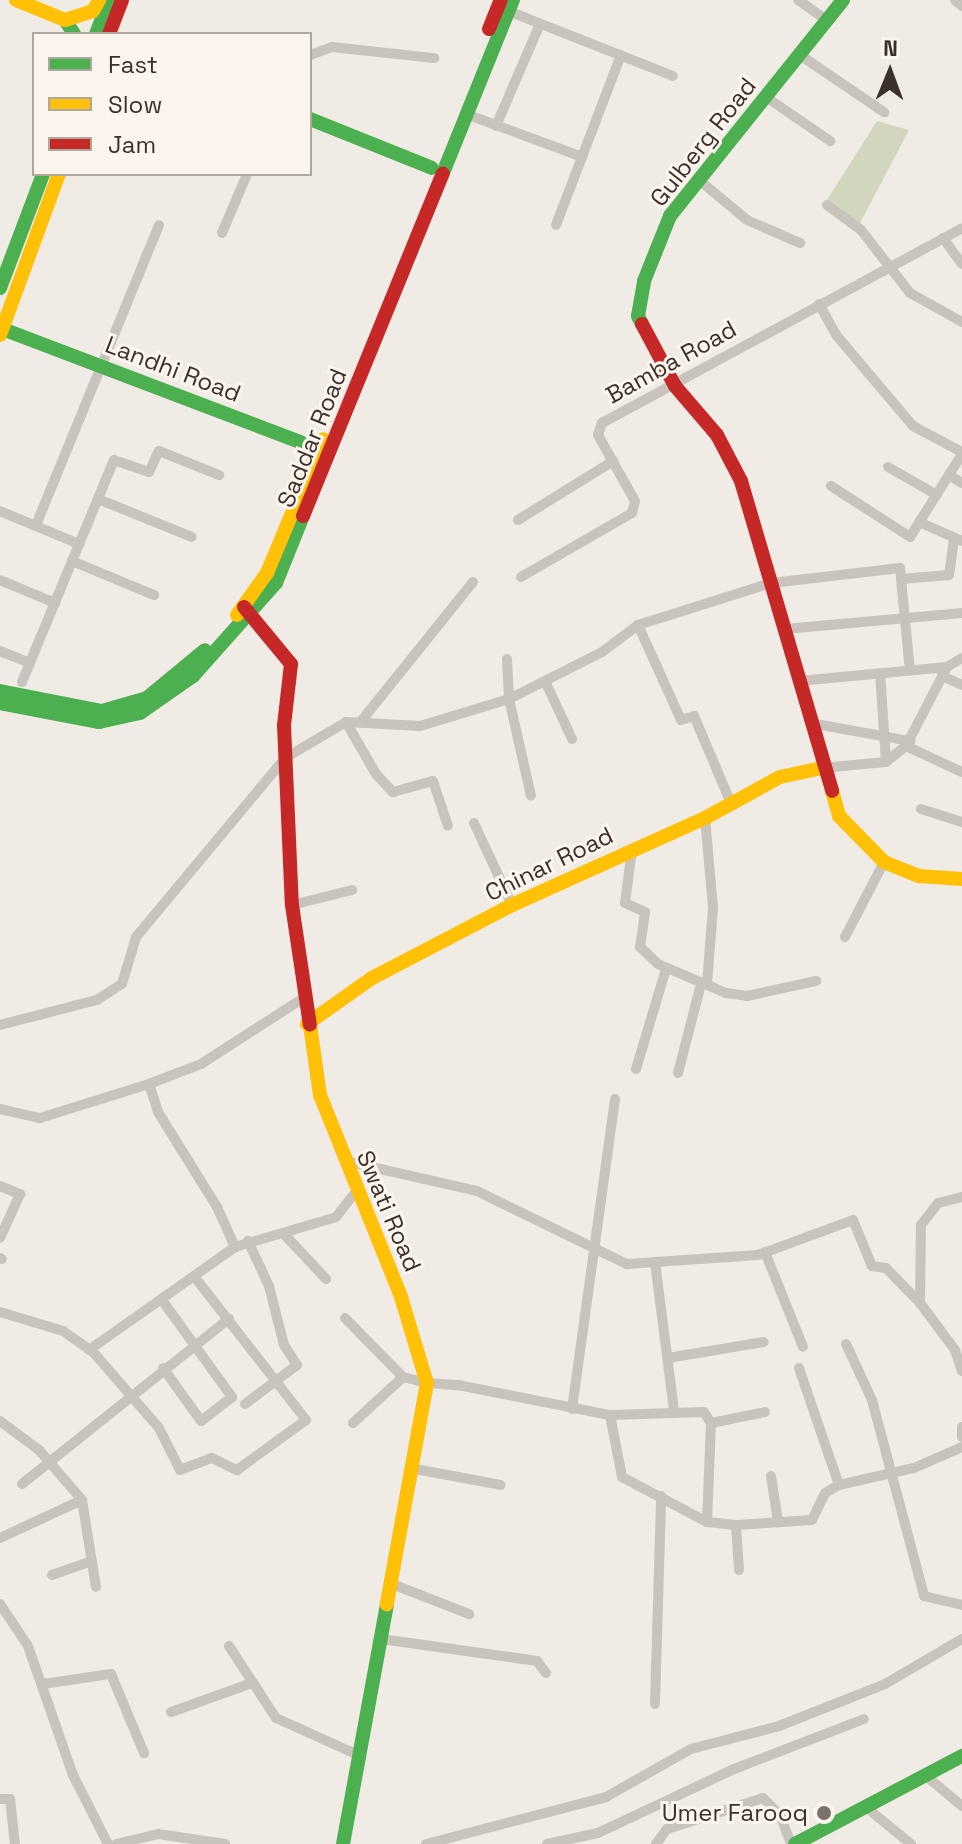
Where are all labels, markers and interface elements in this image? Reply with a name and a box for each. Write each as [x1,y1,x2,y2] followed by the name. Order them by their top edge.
[32,32,312,176] legend
[850,32,930,112] north arrow
[883,34,898,62] text: N
[108,49,158,80] text: Fast
[644,72,762,212] street label: Gulberg Road
[108,89,162,120] text: Slow
[108,129,156,160] text: Jam
[601,314,741,410] street label: Bamba Road
[101,330,245,408] street label: Landhi Road
[271,364,353,512] street label: Saddar Road
[480,821,618,907] street label: Chinar Road
[351,1146,427,1276] street label: Swati Road
[662,1799,808,1827] place label: Umer Farooq
[815,1804,833,1822] marker: Umer Farooq

